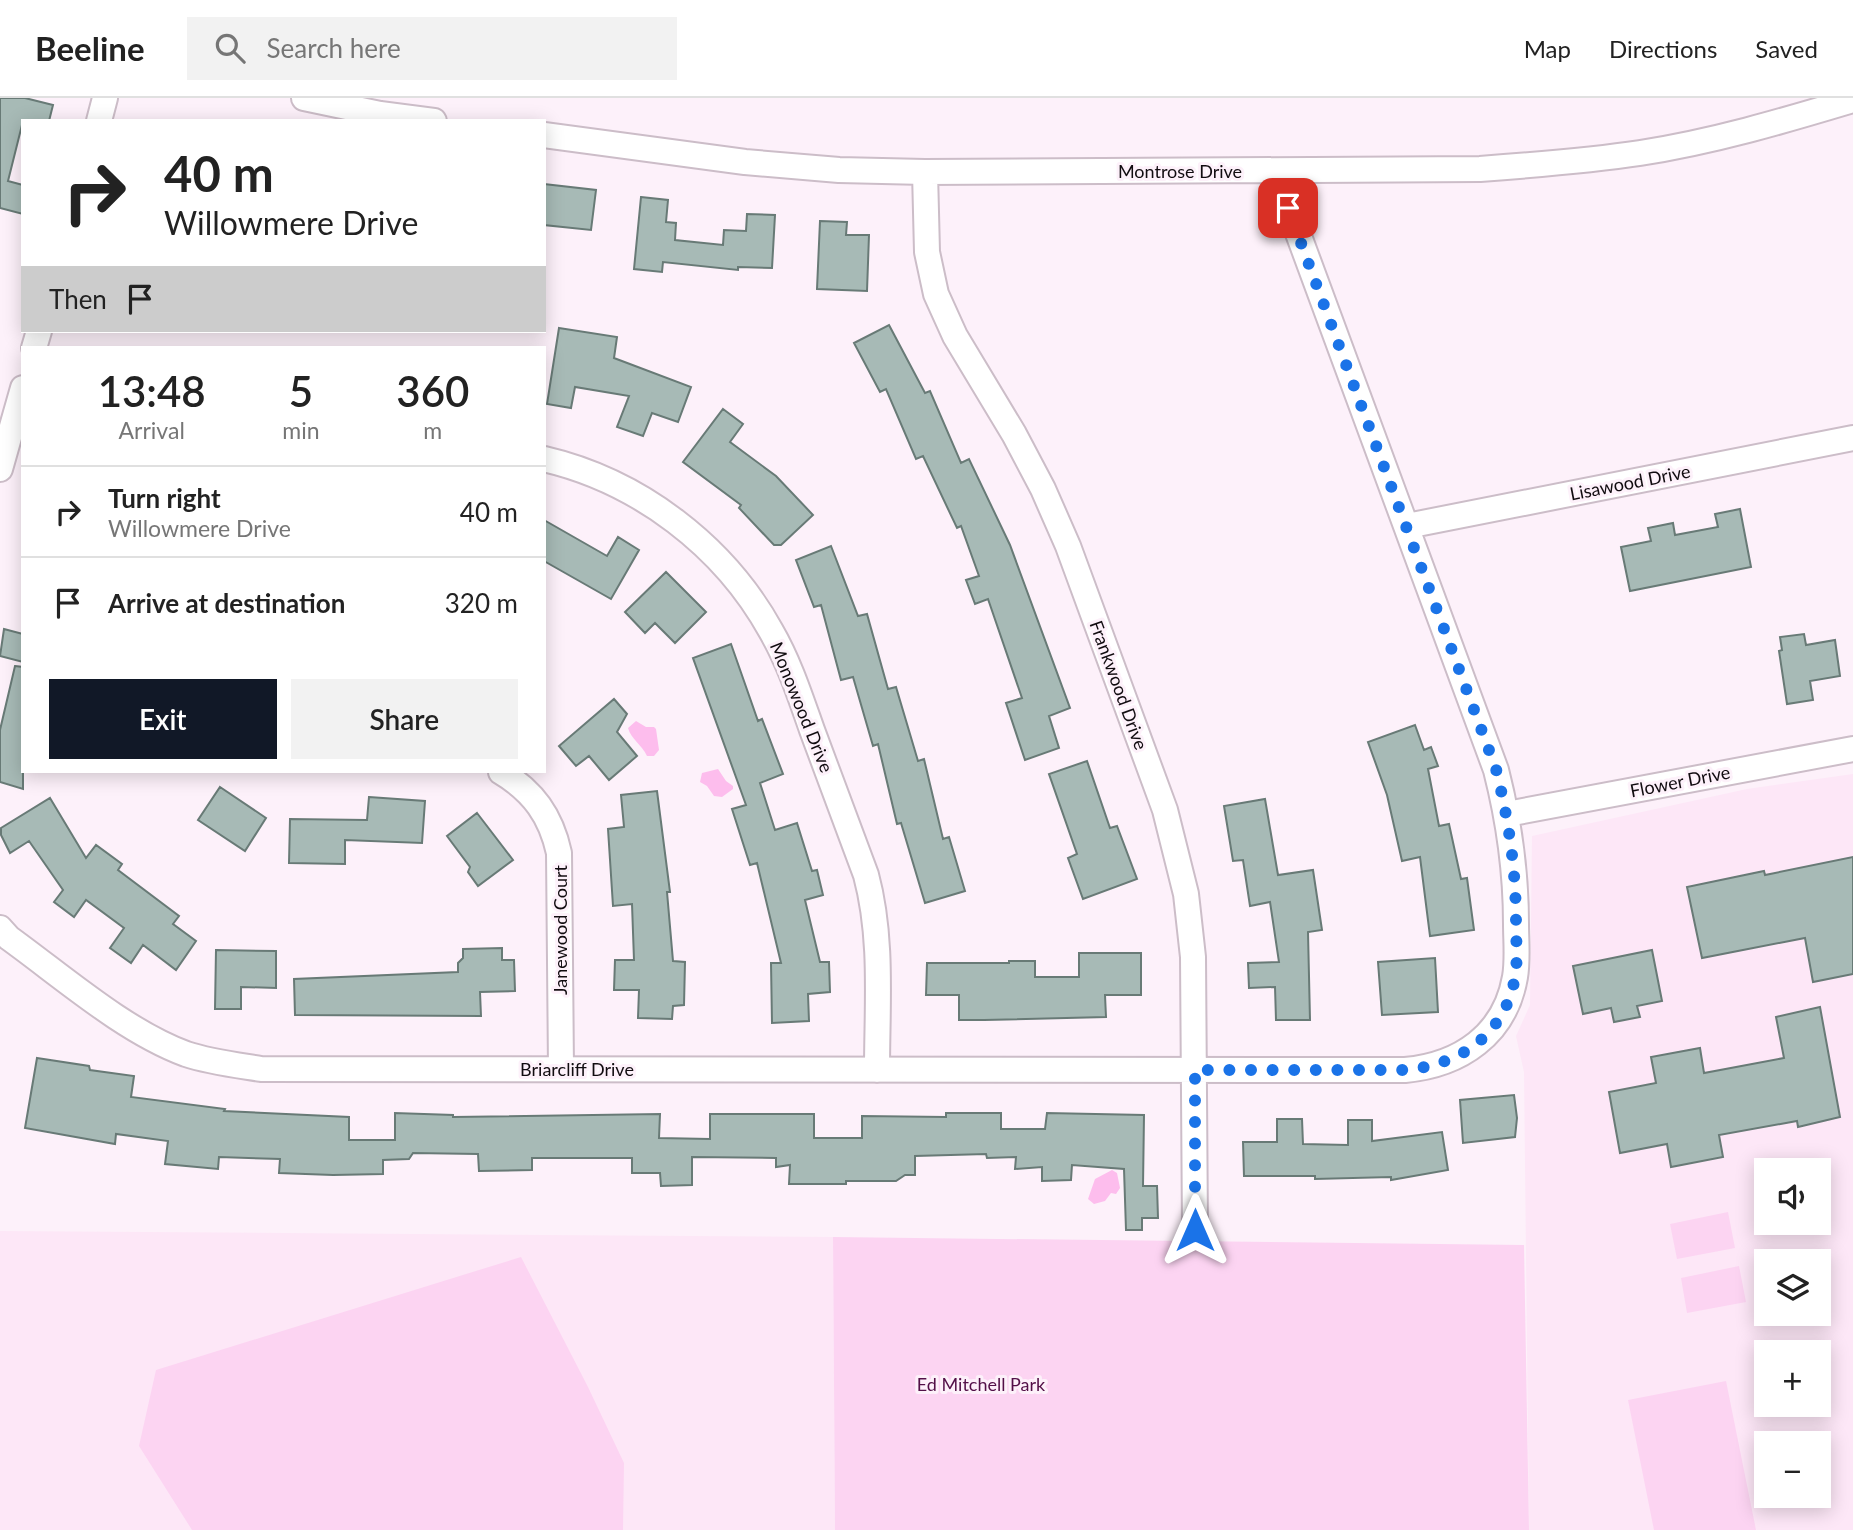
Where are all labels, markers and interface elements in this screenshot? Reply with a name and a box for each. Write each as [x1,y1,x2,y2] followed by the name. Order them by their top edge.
[187,17,677,80] search box
[35,28,145,68] text: Beeline
[211,29,249,67] icon: search
[267,32,401,64] text: Search here
[1524,34,1571,63] text: Map
[1609,34,1717,63] text: Directions
[1755,34,1818,63] text: Saved
[164,144,274,202] text: 40 m
[49,147,140,238] icon: right
[1118,160,1242,182] street label: Montrose Drive
[1258,178,1318,238] pin
[1269,189,1307,227] icon: arrive
[164,203,418,242] text: Willowmere Drive
[121,280,159,318] icon: arrive
[49,283,107,315] text: Then
[98,366,206,416] text: 13:48
[289,366,313,416] text: 5
[396,366,469,416] text: 360
[119,416,185,444] text: Arrival
[282,416,320,444] text: min
[423,416,442,444] text: m
[1568,460,1692,504] street label: Lisawood Drive
[108,482,221,514] text: Turn right
[49,493,87,531] icon: right
[460,496,518,528] text: 40 m
[108,514,291,542] text: Willowmere Drive
[49,584,87,622] icon: arrive
[108,587,345,619] text: Arrive at destination
[445,587,518,619] text: 320 m
[1085,617,1153,753] street label: Frankwood Drive
[766,639,838,775] street label: Monowood Drive
[49,679,277,759] button: Exit
[291,679,518,759] button: Share
[1628,761,1732,801] street label: Flower Drive
[549,865,571,995] street label: Janewood Court
[520,1058,634,1080] street label: Briarcliff Drive
[1754,1158,1831,1508] map controls
[1754,1158,1831,1235] button: sound
[1158,1193,1232,1267] position arrow
[1754,1249,1831,1326] button: layers
[1754,1340,1831,1417] button: +
[917,1373,1046,1395] park label: Ed Mitchell Park
[1754,1431,1831,1508] button: −

